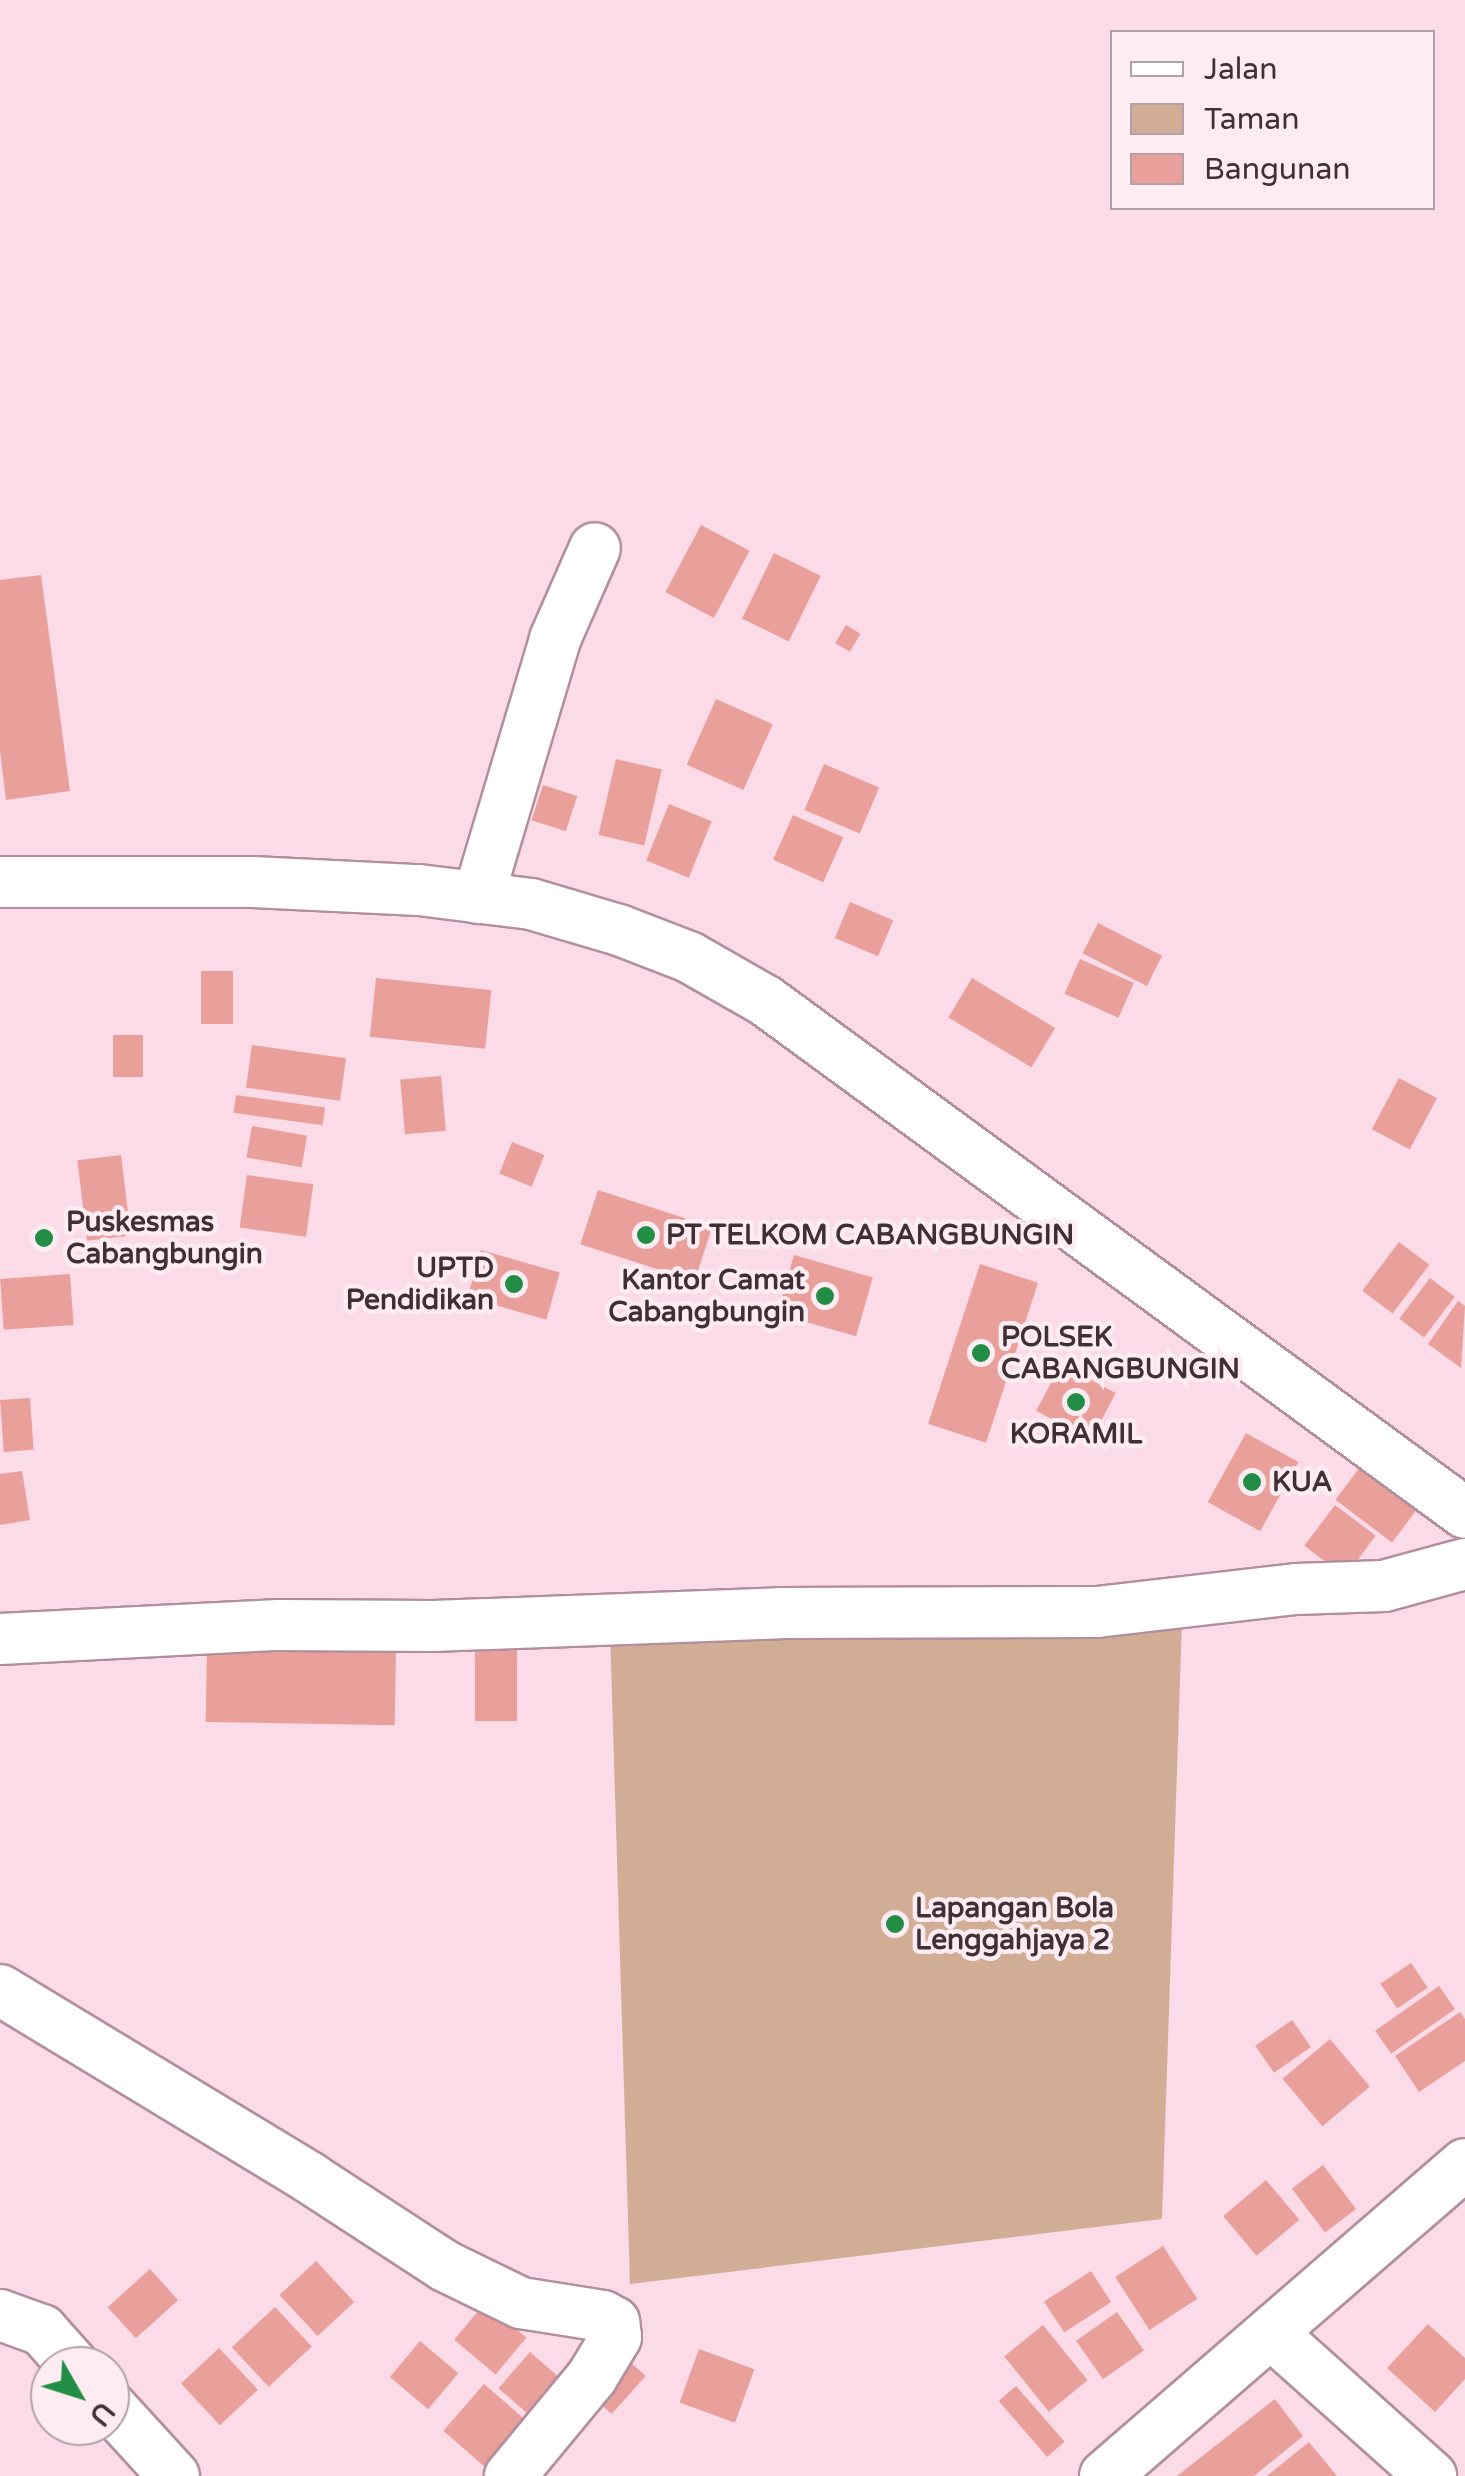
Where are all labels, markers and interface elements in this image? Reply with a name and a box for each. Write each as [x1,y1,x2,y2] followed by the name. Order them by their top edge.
[1110,30,1435,210] legend
[1204,51,1277,88] text: Jalan
[1204,101,1299,138] text: Taman
[1204,151,1351,188] text: Bangunan
[66,1205,263,1271] place label: Puskesmas Cabangbungin
[666,1218,1074,1252] place label: PT TELKOM CABANGBUNGIN
[635,1224,657,1246] marker: PT TELKOM CABANGBUNGIN
[31,1225,57,1251] marker: Puskesmas Cabangbungin
[346,1251,494,1317] place label: UPTD Pendidikan
[608,1263,805,1329] place label: Kantor Camat Cabangbungin
[503,1273,525,1295] marker: UPTD Pendidikan
[814,1285,836,1307] marker: Kantor Camat Cabangbungin
[1001,1320,1240,1386] place label: POLSEK CABANGBUNGIN
[970,1342,992,1364] marker: POLSEK CABANGBUNGIN
[1065,1391,1087,1413] marker: KORAMIL
[1010,1417,1142,1451] place label: KORAMIL
[1272,1465,1332,1499] place label: KUA
[1241,1471,1263,1493] marker: KUA
[915,1891,1114,1957] place label: Lapangan Bola Lenggahjaya 2
[884,1913,906,1935] marker: Lapangan Bola Lenggahjaya 2
[30,2346,130,2446] north arrow
[82,2395,122,2433] text: U

